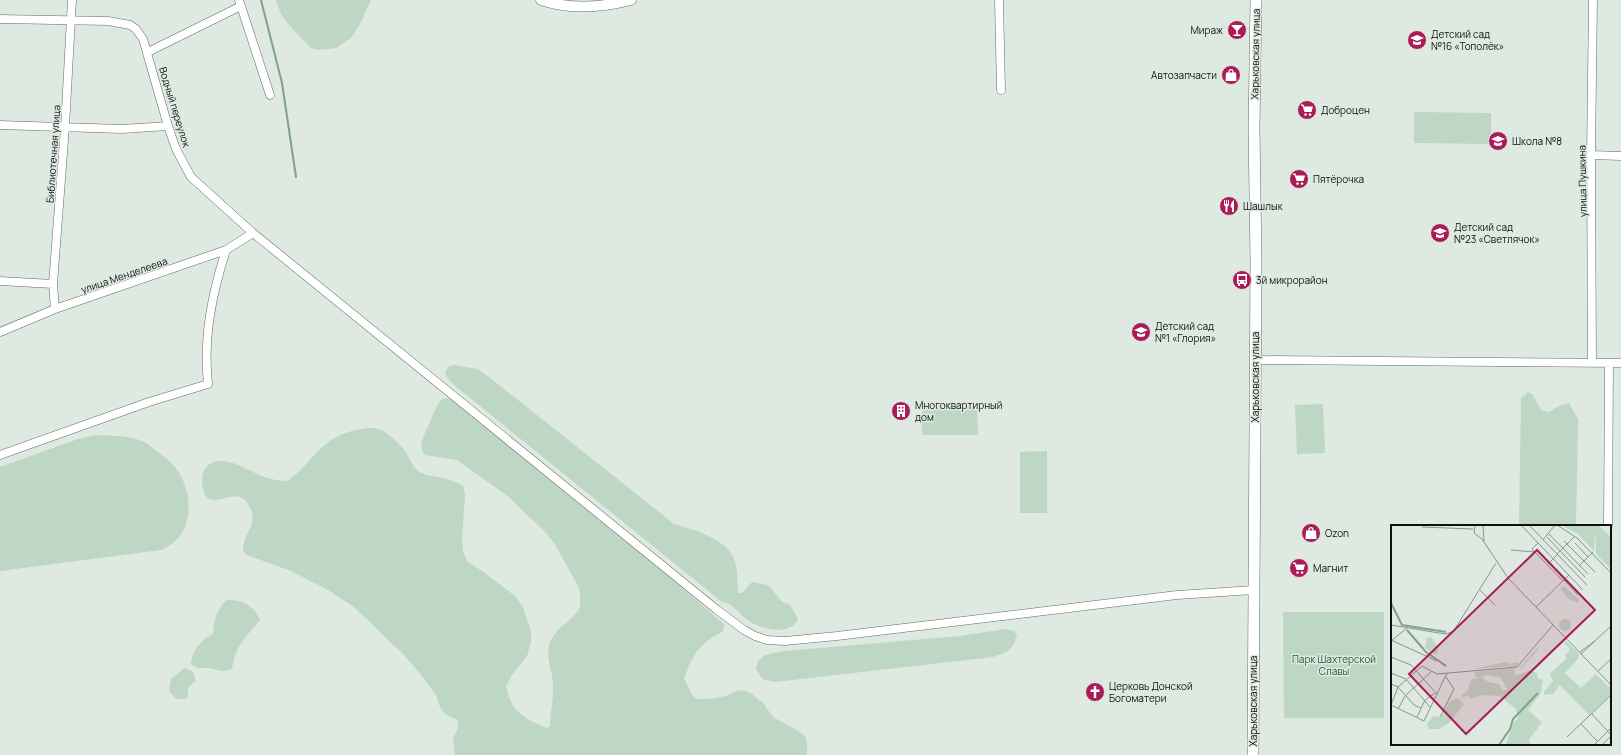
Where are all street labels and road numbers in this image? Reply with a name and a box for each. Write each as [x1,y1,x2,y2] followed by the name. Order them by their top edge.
[1247,8,1263,100] street label: Харьковская улица
[156,65,194,150] street label: Водный переулок
[43,104,63,204] street label: Библиотечная улица
[1574,145,1590,217] street label: улица Пушкина
[79,254,169,296] street label: улица Менделеева
[1248,332,1262,422] street label: Харьковская улица
[1246,656,1260,746] street label: Харьковская улица

